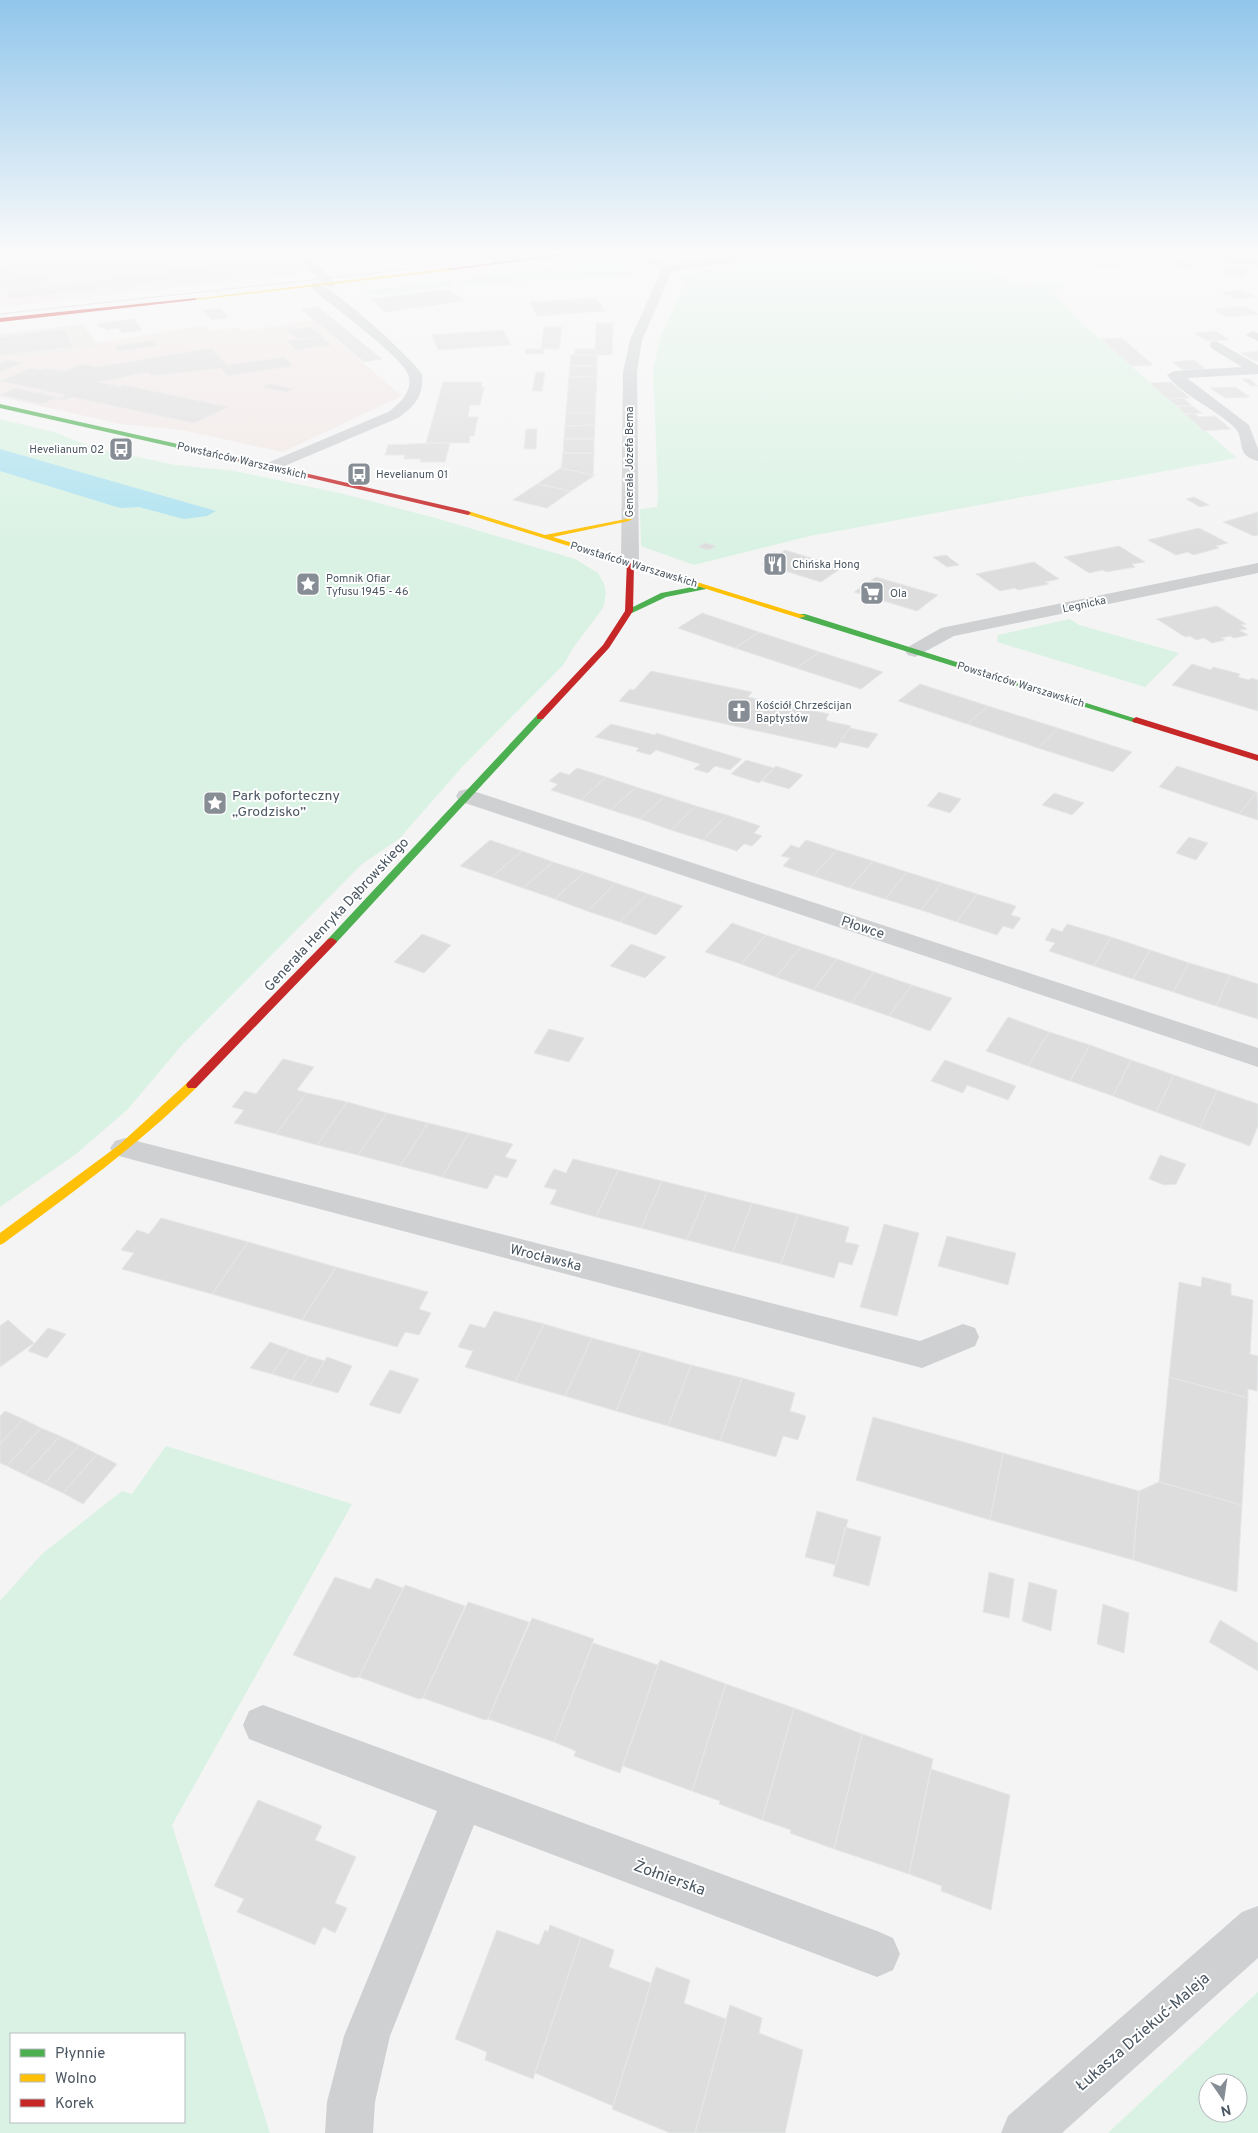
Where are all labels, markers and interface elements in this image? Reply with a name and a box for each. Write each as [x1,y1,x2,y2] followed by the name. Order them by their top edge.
[623,406,637,517] street label: Generała Józefa Bema
[108,436,134,462] bus stop icon: Hevelianum 02
[176,439,308,483] street label: Powstańców Warszawskich
[29,443,104,457] place label: Hevelianum 02
[346,461,372,487] bus stop icon: Hevelianum 01
[376,468,448,482] place label: Hevelianum 01
[568,539,699,591] street label: Powstańców Warszawskich
[762,551,788,577] restaurant icon: Chińska Hong
[792,558,860,572] place label: Chińska Hong
[295,571,321,597] place icon: Pomnik Ofiar Tyfusu 1945 - 46
[326,572,409,599] place label: Pomnik Ofiar Tyfusu 1945 - 46
[859,580,885,606] supermarket icon: Ola
[890,587,907,601] place label: Ola
[1061,593,1108,616] street label: Legnicka
[955,659,1086,711] street label: Powstańców Warszawskich
[726,698,752,724] church icon: Kościół Chrześcijan Baptystów
[756,699,852,726] place label: Kościół Chrześcijan Baptystów
[232,788,340,821] place label: Park poforteczny „Grodzisko”
[202,790,228,816] place icon: Park poforteczny „Grodzisko”
[261,834,413,996] street label: Generała Henryka Dąbrowskiego
[839,913,886,943] street label: Płowce
[508,1241,583,1276] street label: Wrocławska
[631,1856,708,1901] street label: Żołnierska
[1072,1969,1214,2096] street label: Łukasza Dziekuć-Maleja
[10,2033,185,2123] legend
[55,2045,105,2064] text: Płynnie
[55,2070,97,2089] text: Wolno
[1198,2073,1248,2123] north arrow
[55,2095,94,2114] text: Korek
[1219,2100,1232,2119] text: N

